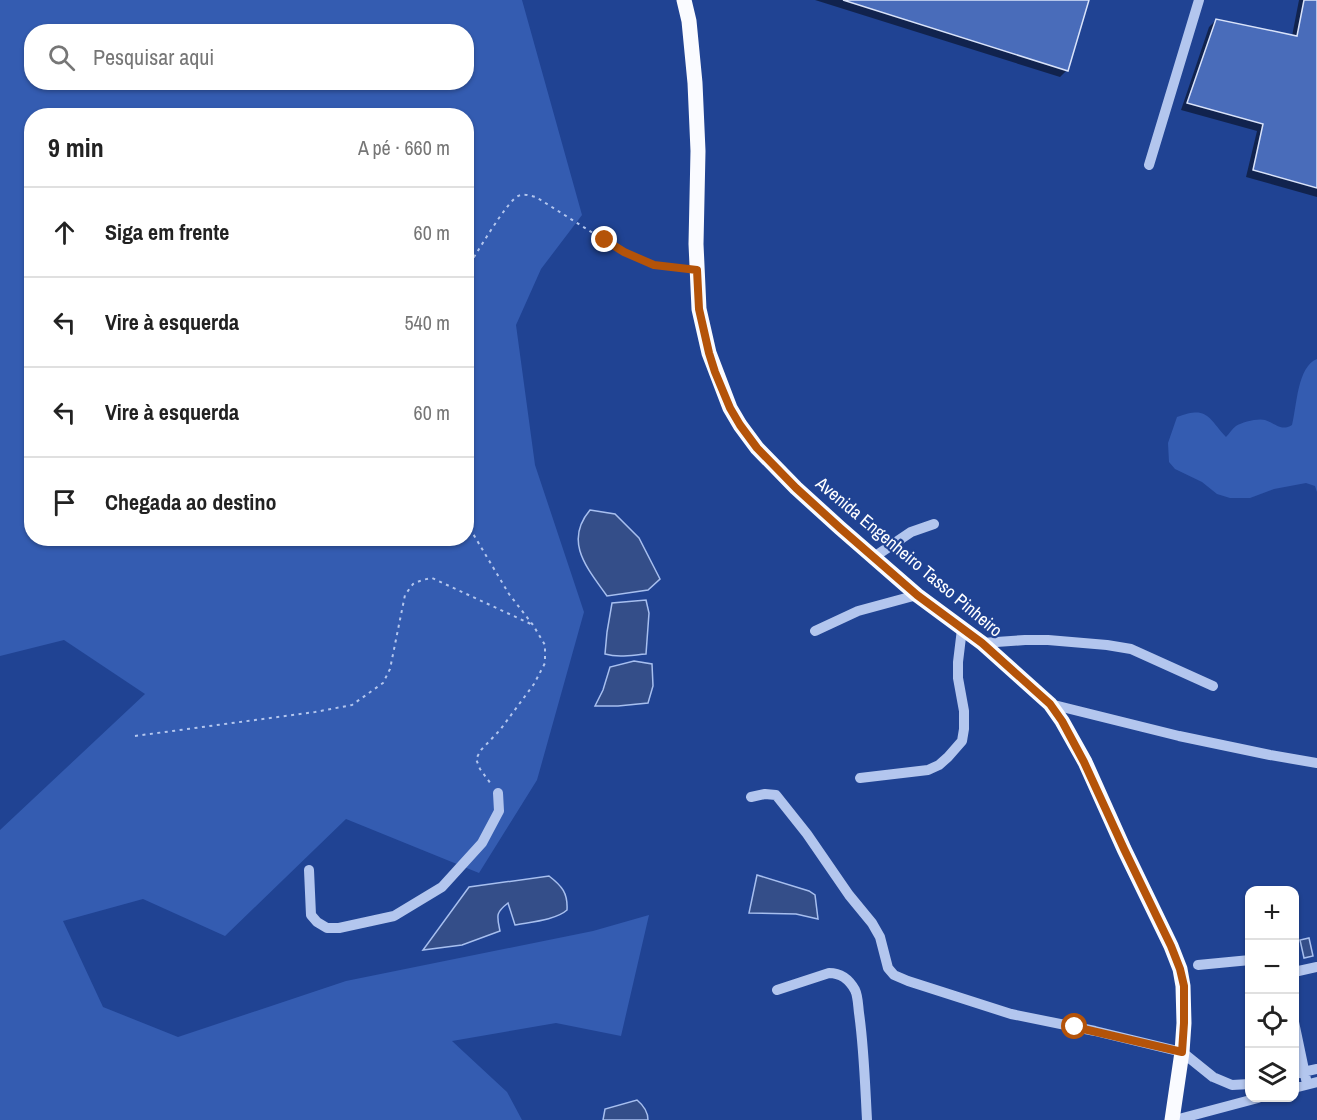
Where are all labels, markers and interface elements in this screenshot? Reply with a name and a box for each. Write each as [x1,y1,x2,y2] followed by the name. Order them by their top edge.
[24,24,474,90] search box
[45,41,78,74] icon: search
[93,42,214,72] text: Pesquisar aqui
[48,130,104,165] text: 9 min
[358,134,450,161] text: A pé · 660 m
[48,216,81,249] icon: ahead
[105,217,229,247] text: Siga em frente
[414,219,450,246] text: 60 m
[591,226,617,252] route end
[48,306,81,339] icon: left
[105,307,239,337] text: Vire à esquerda
[404,309,450,336] text: 540 m
[48,396,81,429] icon: left
[105,397,239,427] text: Vire à esquerda
[414,399,450,426] text: 60 m
[810,470,1008,642] street label: Avenida Engenheiro Tasso Pinheiro
[48,486,81,519] icon: arrive
[105,487,276,517] text: Chegada ao destino
[1245,886,1299,1102] map controls
[1245,886,1299,940] button: +
[1245,940,1299,994] button: −
[1245,994,1299,1048] button: locate
[1061,1013,1087,1039] route start
[1245,1048,1299,1102] button: layers

